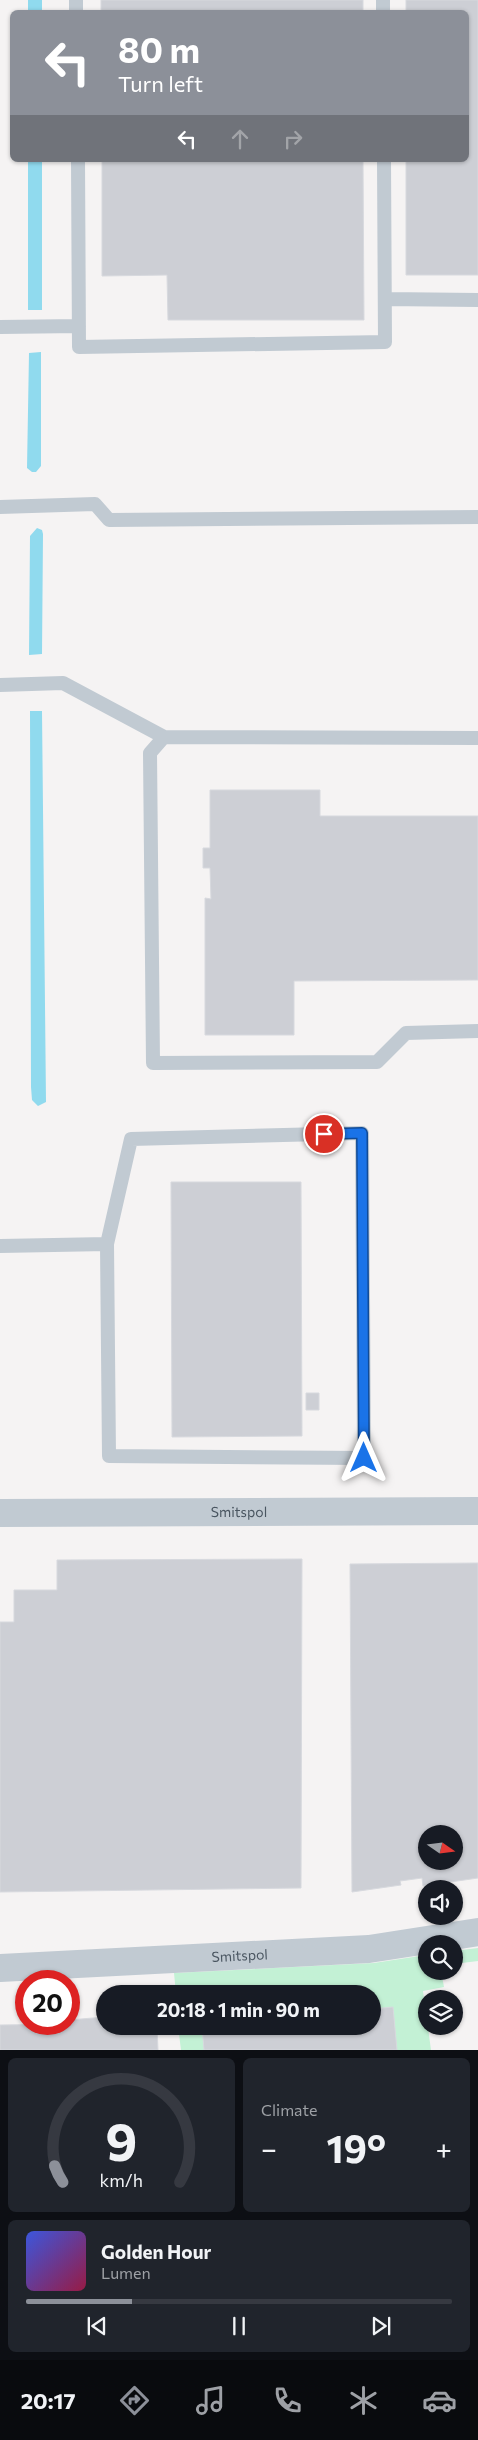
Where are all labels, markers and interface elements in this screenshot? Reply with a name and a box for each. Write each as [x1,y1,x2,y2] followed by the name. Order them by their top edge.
[118,27,200,70] text: 80 m
[35,30,100,95] icon: left
[118,70,203,97] text: Turn left
[173,125,201,153] icon: left
[226,125,254,153] icon: ahead
[279,125,307,153] icon: right
[303,1113,345,1155] pin
[310,1120,338,1148] icon: arrive
[337,1431,389,1483] position arrow
[211,1503,267,1520] street label: Smitspol
[418,1825,462,1870] north arrow
[418,1825,463,2035] map controls
[418,1880,463,1925] button: sound
[418,1935,463,1980] button: search
[211,1945,268,1965] street label: Smitspol
[15,1970,80,2035] speed limit sign: 20
[418,1990,463,2035] button: layers
[157,1998,320,2021] text: 20:18 · 1 min · 90 m
[261,2100,317,2119] text: Climate
[105,2108,138,2172] text: 9
[326,2124,386,2171] text: 19°
[261,2131,277,2165] text: −
[436,2131,452,2165] text: +
[100,2169,143,2191] text: km/h
[101,2240,211,2263] text: Golden Hour
[101,2263,151,2282] text: Lumen
[83,2312,111,2340] icon: previous
[225,2312,253,2340] icon: pause
[367,2312,395,2340] icon: next
[117,2383,152,2418] icon: directions
[193,2383,228,2418] icon: music
[270,2383,305,2418] icon: phone
[346,2383,381,2418] icon: climate
[422,2383,457,2418] icon: car
[21,2387,76,2414] text: 20:17

